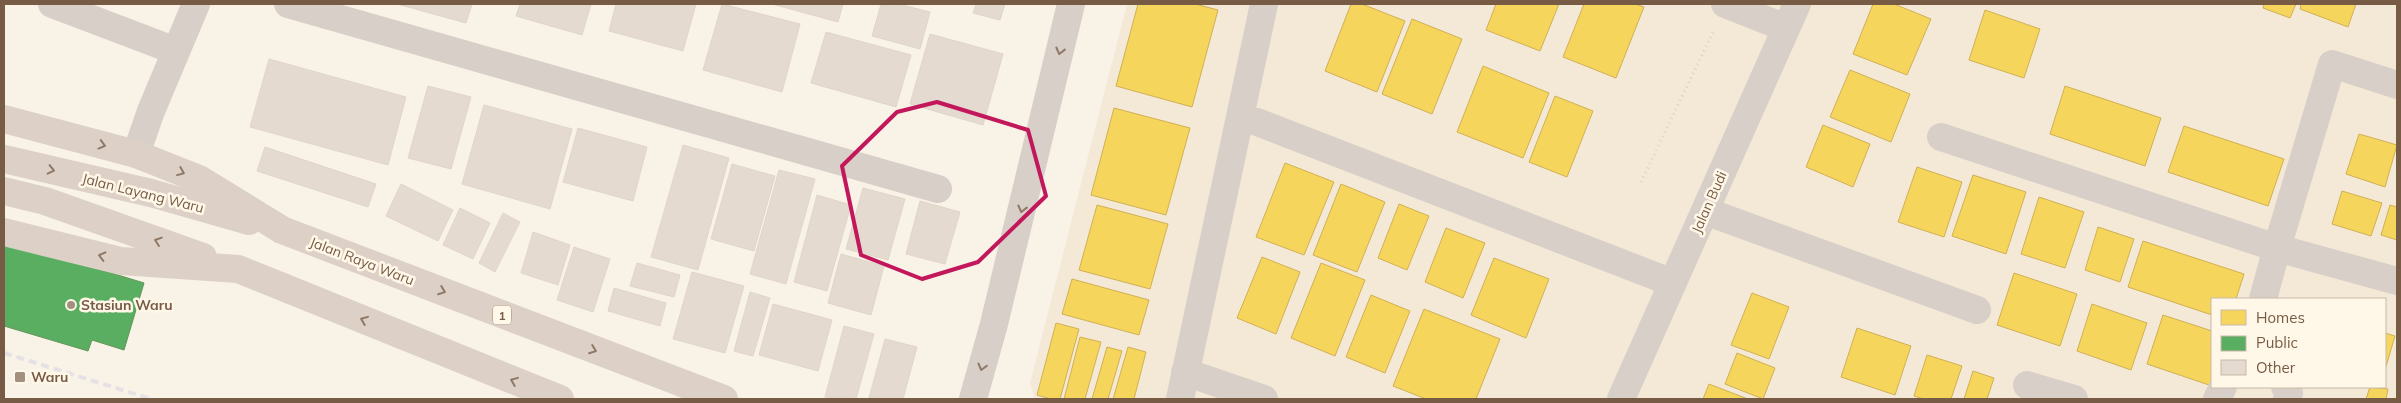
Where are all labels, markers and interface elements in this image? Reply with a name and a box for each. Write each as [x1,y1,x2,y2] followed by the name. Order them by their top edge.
[1055,47,1066,56] one-way arrow
[97,139,106,150] one-way arrow
[47,164,56,175] one-way arrow
[176,166,185,176] one-way arrow
[1687,168,1731,236] street label: Jalan Budi
[80,169,206,217] street label: Jalan Layang Waru
[1017,205,1027,213] one-way arrow
[307,233,417,289] street label: Jalan Raya Waru
[155,237,163,247] one-way arrow
[98,251,107,262] one-way arrow
[437,286,445,296] one-way arrow
[81,296,173,314] place label: Stasiun Waru
[2211,298,2386,388] legend
[65,299,77,311] marker: Stasiun Waru
[493,306,511,324] road number: 1
[2256,308,2305,327] text: Homes
[360,315,369,326] one-way arrow
[2256,333,2298,352] text: Public
[588,344,597,354] one-way arrow
[2256,358,2296,377] text: Other
[977,362,987,370] one-way arrow
[31,368,68,386] place label: Waru
[13,370,27,384] marker: Waru
[510,377,519,387] one-way arrow

